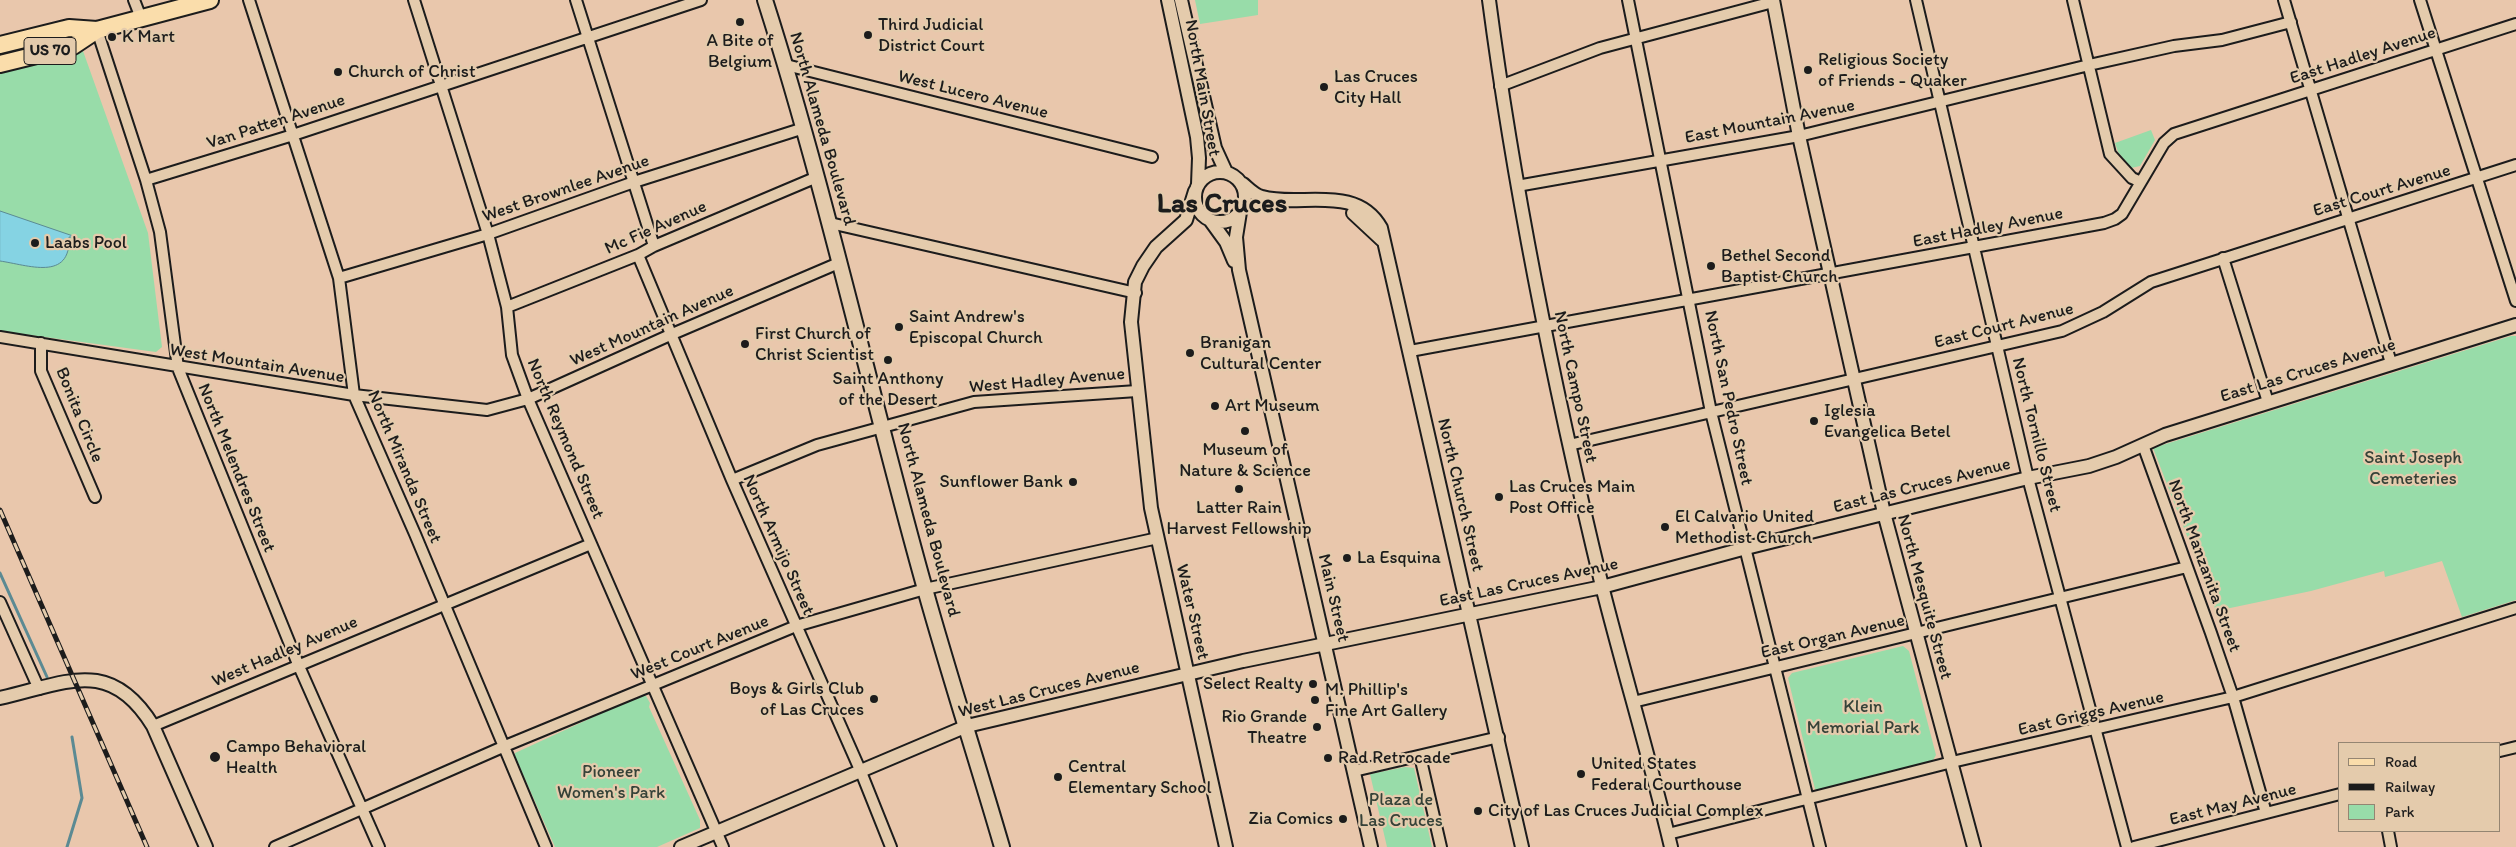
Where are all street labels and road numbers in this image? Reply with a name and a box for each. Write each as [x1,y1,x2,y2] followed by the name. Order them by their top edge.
[1179,18,1225,158] street label: North Main Street
[2287,22,2439,90] street label: East Hadley Avenue
[784,30,860,228] street label: North Alameda Boulevard
[24,37,76,64] road number: US 70
[896,66,1050,124] street label: West Lucero Avenue
[204,89,348,155] street label: Van Patten Avenue
[1683,95,1857,149] street label: East Mountain Avenue
[480,150,652,228] street label: West Brownlee Avenue
[2310,160,2454,222] street label: East Court Avenue
[602,196,710,260] street label: Mc Fie Avenue
[1911,203,2065,253] street label: East Hadley Avenue
[567,280,737,372] street label: West Mountain Avenue
[1932,298,2076,354] street label: East Court Avenue
[1548,309,1602,465] street label: North Campo Street
[1699,309,1757,487] street label: North San Pedro Street
[2218,334,2398,408] street label: East Las Cruces Avenue
[168,340,346,388] street label: West Mountain Avenue
[2006,355,2066,515] street label: North Tornillo Street
[521,356,609,522] street label: North Reymond Street
[968,363,1126,399] street label: West Hadley Avenue
[50,364,108,466] street label: Bonita Circle
[192,380,280,556] street label: North Melendres Street
[362,387,446,547] street label: North Miranda Street
[1432,416,1488,574] street label: North Church Street
[892,420,964,620] street label: North Alameda Boulevard
[1831,453,2013,519] street label: East Las Cruces Avenue
[737,471,819,619] street label: North Armijo Street
[2163,477,2245,655] street label: North Manzanita Street
[1892,512,1956,682] street label: North Mesquite Street
[1312,552,1354,644] street label: Main Street
[1438,553,1620,613] street label: East Las Cruces Avenue
[1170,562,1214,662] street label: Water Street
[628,610,772,686] street label: West Court Avenue
[1759,610,1907,664] street label: East Organ Avenue
[209,611,361,693] street label: West Hadley Avenue
[956,657,1142,723] street label: West Las Cruces Avenue
[2016,687,2166,741] street label: East Griggs Avenue
[2167,779,2299,831] street label: East May Avenue

